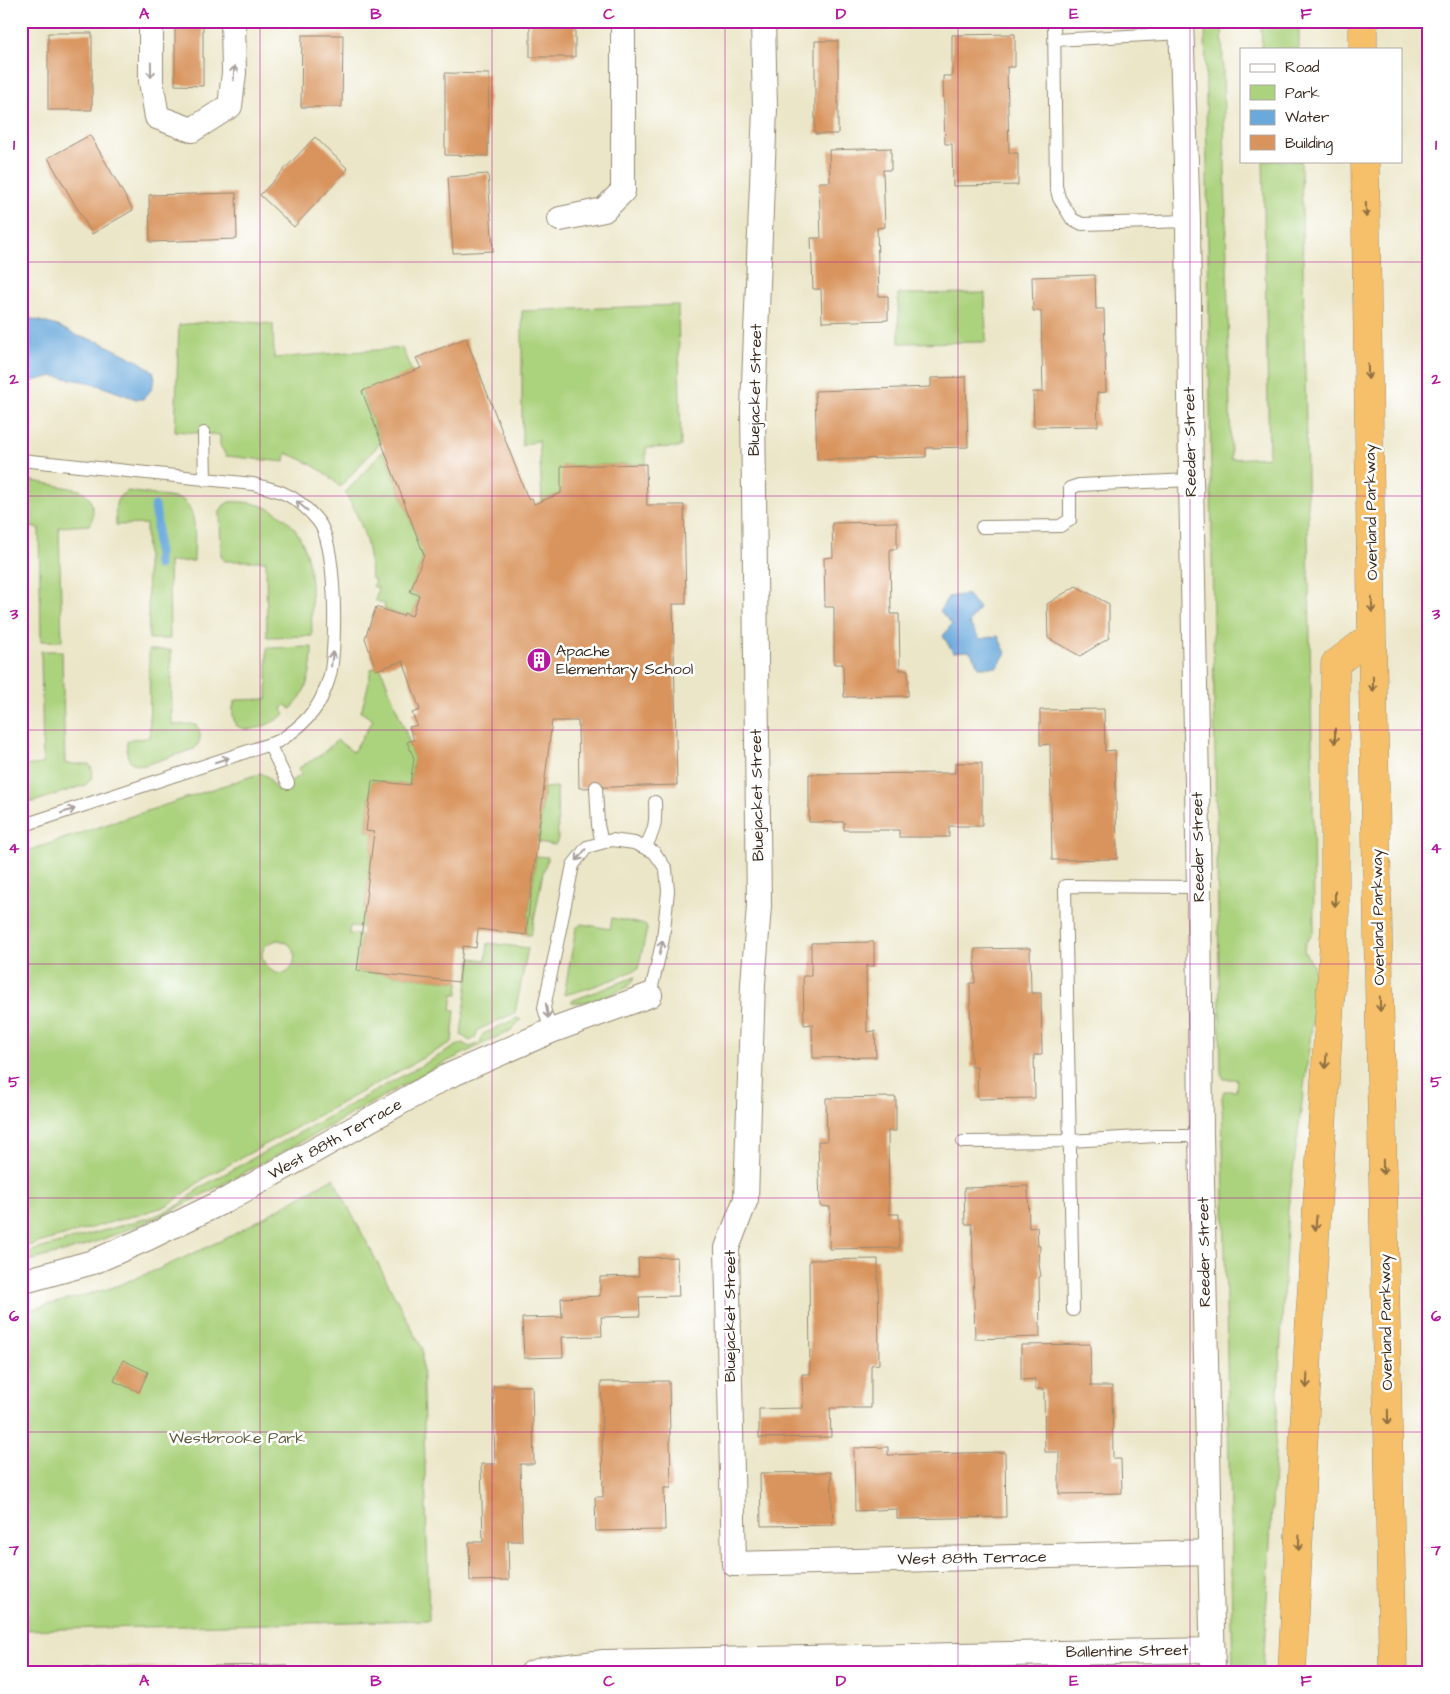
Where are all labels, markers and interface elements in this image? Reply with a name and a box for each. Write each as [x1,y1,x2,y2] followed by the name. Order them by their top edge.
[139,3,150,25] text: A
[370,3,382,25] text: B
[603,3,615,25] text: C
[836,3,847,25] text: D
[1069,3,1079,25] text: E
[1300,3,1312,25] text: F
[1240,48,1402,162] legend
[1285,57,1320,78] text: Road
[146,62,156,78] one-way arrow
[229,65,238,81] one-way arrow
[1285,83,1320,104] text: Park
[1285,107,1329,128] text: Water
[1285,133,1333,155] text: Building
[13,134,16,156] text: 1
[1435,134,1438,156] text: 1
[1361,202,1371,218] one-way arrow
[743,323,767,456] street label: Bluejacket Street
[1364,364,1373,380] one-way arrow
[8,368,19,390] text: 2
[1430,368,1441,390] text: 2
[1178,386,1202,497] street label: Reeder Street
[1359,443,1384,580] street label: Overland Parkway
[295,501,308,512] one-way arrow
[1367,596,1377,613] one-way arrow
[9,603,19,625] text: 3
[1431,603,1441,625] text: 3
[556,640,693,681] place label: Apache Elementary School
[526,647,552,673] building icon: Apache Elementary School
[327,651,337,667] one-way arrow
[1369,676,1378,692] one-way arrow
[745,728,769,861] street label: Bluejacket Street
[1330,728,1340,744] one-way arrow
[213,754,229,764] one-way arrow
[1186,791,1210,902] street label: Reeder Street
[59,806,75,815] one-way arrow
[9,837,20,859] text: 4
[1431,837,1442,859] text: 4
[576,848,587,861] one-way arrow
[1366,848,1391,985] street label: Overland Parkway
[1330,890,1340,906] one-way arrow
[657,940,666,956] one-way arrow
[1375,996,1384,1012] one-way arrow
[542,1003,552,1019] one-way arrow
[1322,1052,1331,1068] one-way arrow
[8,1071,20,1093] text: 5
[1430,1071,1442,1093] text: 5
[264,1093,406,1185] street label: West 88th Terrace
[1378,1158,1388,1174] one-way arrow
[1192,1196,1216,1307] street label: Reeder Street
[1311,1215,1321,1231] one-way arrow
[719,1249,741,1382] street label: Bluejacket Street
[1374,1253,1399,1390] street label: Overland Parkway
[9,1305,19,1327] text: 6
[1431,1305,1441,1327] text: 6
[1302,1373,1311,1389] one-way arrow
[1383,1408,1392,1424] one-way arrow
[169,1427,305,1449] park label: Westbrooke Park
[1294,1535,1303,1551] one-way arrow
[8,1539,19,1561] text: 7
[1430,1539,1441,1561] text: 7
[897,1546,1047,1570] street label: West 88th Terrace
[1066,1639,1189,1663] street label: Ballentine Street
[139,1670,150,1692] text: A
[370,1670,382,1692] text: B
[603,1670,615,1692] text: C
[836,1670,847,1692] text: D
[1069,1670,1079,1692] text: E
[1300,1670,1312,1692] text: F

